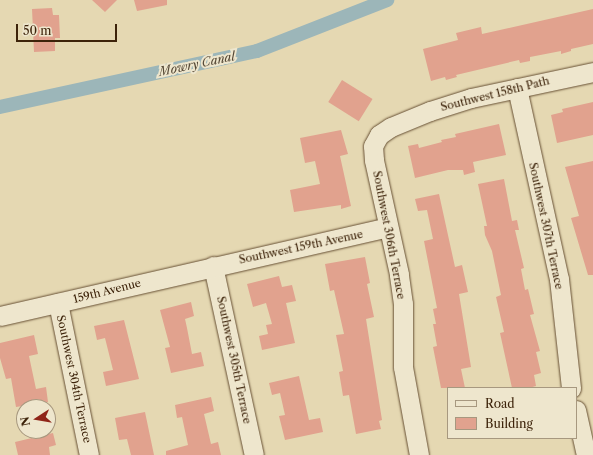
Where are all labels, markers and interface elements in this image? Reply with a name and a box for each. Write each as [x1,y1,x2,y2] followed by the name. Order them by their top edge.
[18,16,119,42] scale bar
[23,23,52,38] text: 50 m
[158,49,236,79] water label: Mowry Canal
[439,74,551,114] street label: Southwest 158th Path
[526,161,566,291] street label: Southwest 307th Terrace
[370,170,408,300] street label: Southwest 306th Terrace
[238,227,364,267] street label: Southwest 159th Avenue
[72,276,142,306] street label: 159th Avenue
[214,295,254,425] street label: Southwest 305th Terrace
[54,314,94,444] street label: Southwest 304th Terrace
[447,387,577,439] legend
[485,396,515,411] text: Road
[16,399,56,439] north arrow
[17,415,33,427] text: N
[485,416,533,431] text: Building

